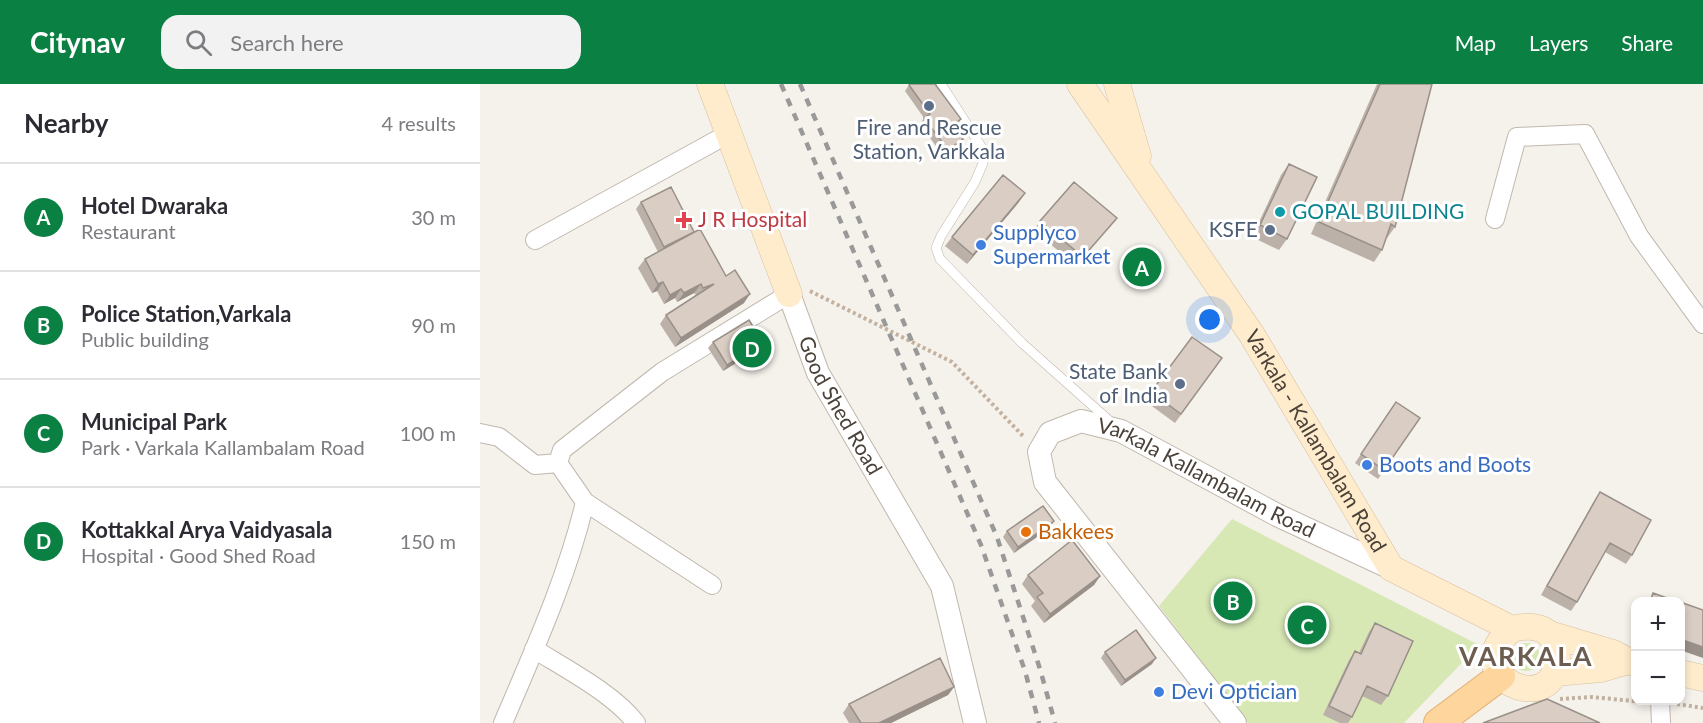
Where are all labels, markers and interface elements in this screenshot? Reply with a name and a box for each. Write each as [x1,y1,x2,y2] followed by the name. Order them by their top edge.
[161,15,581,69] search box
[30,25,125,59] text: Citynav
[182,26,215,59] icon: search
[230,29,344,56] text: Search here
[1455,30,1496,55] text: Map
[1529,30,1588,55] text: Layers
[1621,30,1673,55] text: Share
[922,99,936,113] marker: Fire and Rescue Station, Varkkala
[24,107,109,139] text: Nearby
[381,111,456,135] text: 4 results
[853,114,1005,163] place label: Fire and Rescue Station, Varkkala
[81,192,228,219] text: Hotel Dwaraka
[1292,198,1464,223] place label: GOPAL BUILDING
[37,205,50,229] text: A
[411,205,456,229] text: 30 m
[1273,205,1287,219] marker: GOPAL BUILDING
[698,206,807,231] place label: J R Hospital
[675,211,693,229] marker: J R Hospital
[1209,216,1258,241] place label: KSFE
[81,219,176,243] text: Restaurant
[993,219,1111,268] place label: Supplyco Supermarket
[1263,223,1277,237] marker: KSFE
[974,238,988,252] marker: Supplyco Supermarket
[1122,244,1162,290] pin: A
[81,300,291,327] text: Police Station,Varkala
[1195,305,1224,334] your location
[37,313,50,337] text: B
[411,313,456,337] text: 90 m
[1241,325,1393,556] street label: Varkala - Kallambalam Road
[732,326,772,370] pin: D
[81,327,209,351] text: Public building
[795,332,888,479] street label: Good Shed Road
[1069,358,1168,407] place label: State Bank of India
[1173,377,1187,391] marker: State Bank of India
[81,408,227,435] text: Municipal Park
[1095,412,1320,542] street label: Varkala Kallambalam Road
[37,421,50,445] text: C
[400,421,456,445] text: 100 m
[81,435,365,459] text: Park · Varkala Kallambalam Road
[1379,451,1531,476] place label: Boots and Boots
[1360,458,1374,472] marker: Boots and Boots
[81,516,332,543] text: Kottakkal Arya Vaidyasala
[1038,518,1114,543] place label: Bakkees
[1019,525,1033,539] marker: Bakkees
[36,529,51,553] text: D
[400,529,456,553] text: 150 m
[81,543,316,567] text: Hospital · Good Shed Road
[1214,578,1252,624] pin: B
[1631,597,1685,705] map controls
[1631,597,1685,651] button: +
[1288,602,1326,648] pin: C
[1458,639,1593,672] district label: VARKALA
[1631,651,1685,705] button: −
[1171,678,1297,703] place label: Devi Optician
[1152,685,1166,699] marker: Devi Optician

